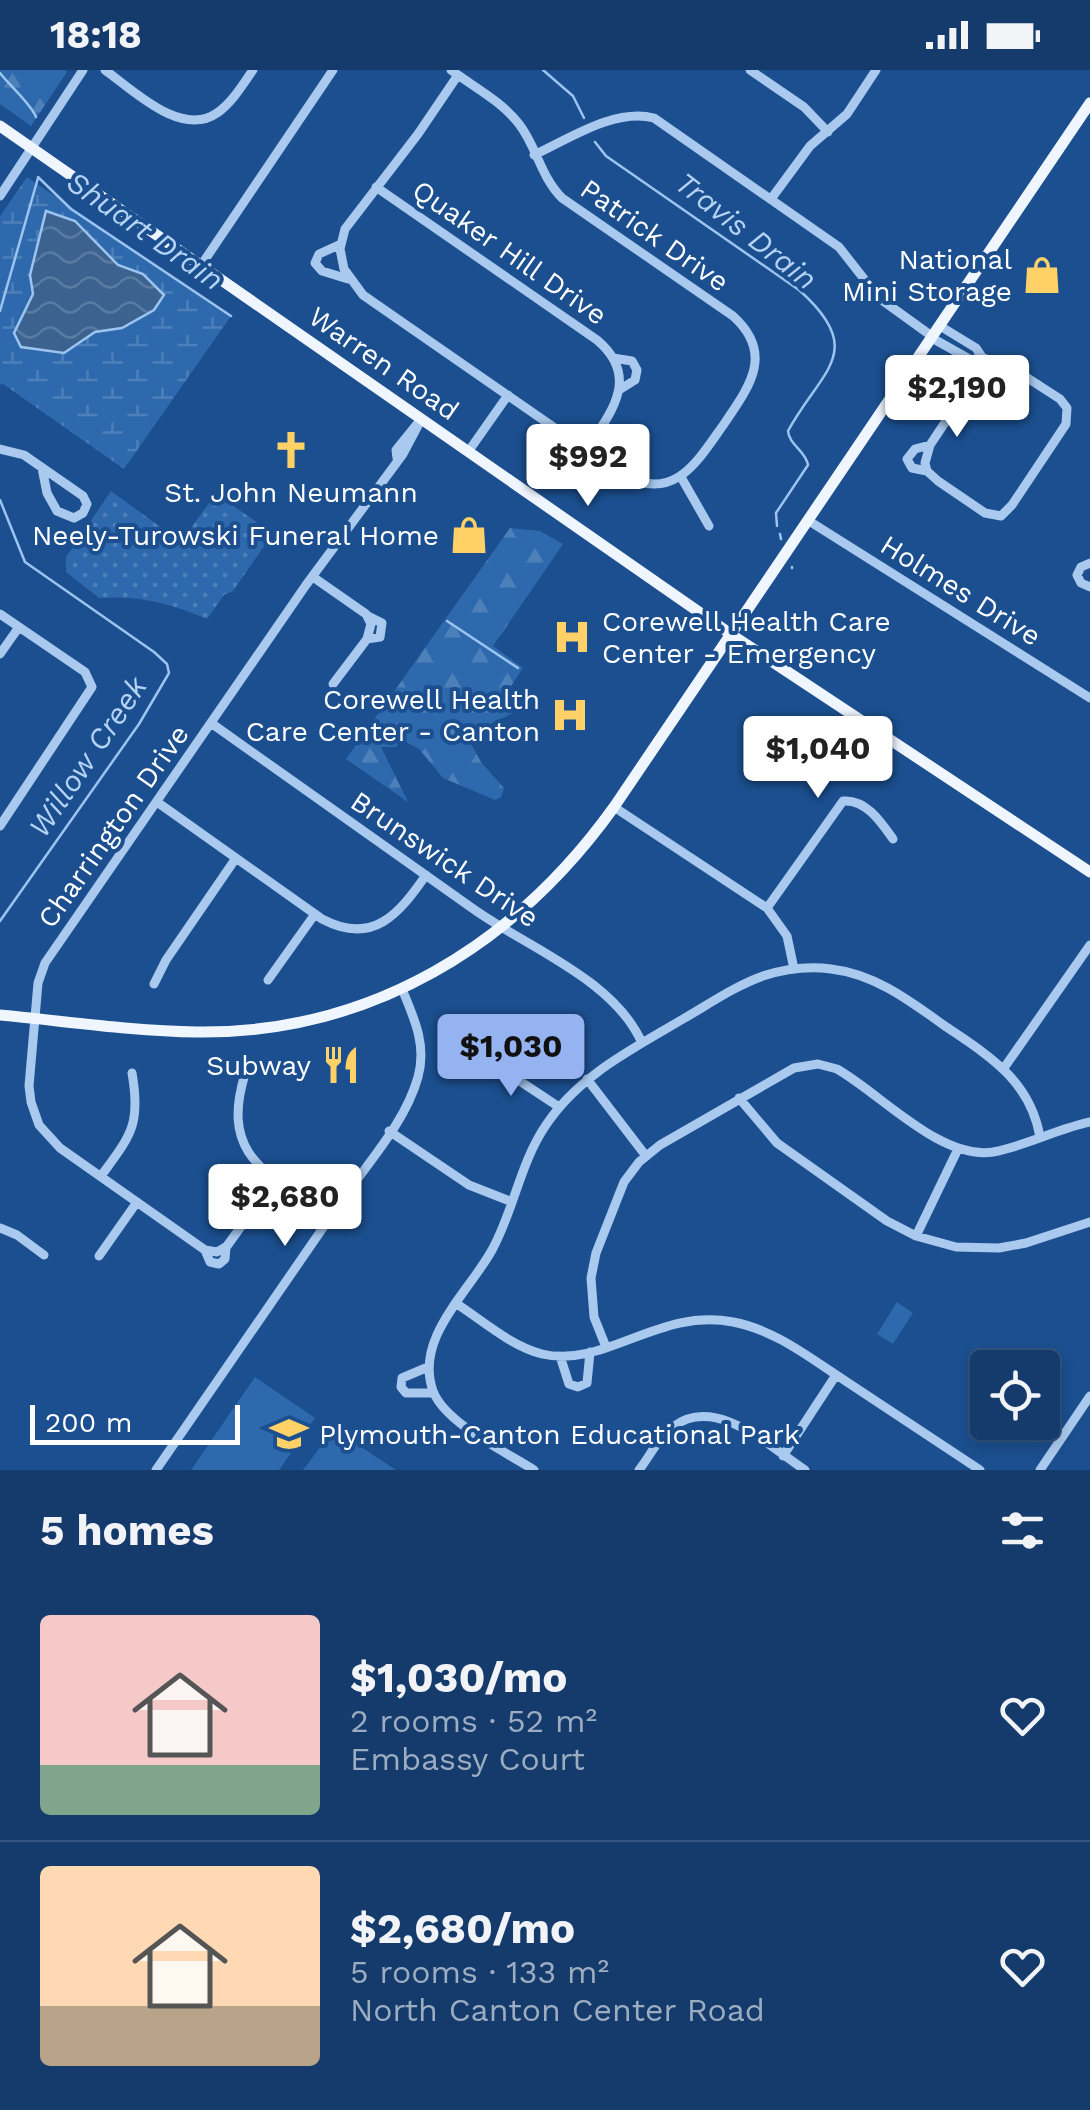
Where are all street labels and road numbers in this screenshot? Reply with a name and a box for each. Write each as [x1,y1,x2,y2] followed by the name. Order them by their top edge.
[574,172,735,299] street label: Patrick Drive
[406,173,613,332] street label: Quaker Hill Drive
[302,300,465,427] street label: Warren Road
[875,528,1047,653] street label: Holmes Drive
[31,719,196,934] street label: Charrington Drive
[345,784,545,934] street label: Brunswick Drive

